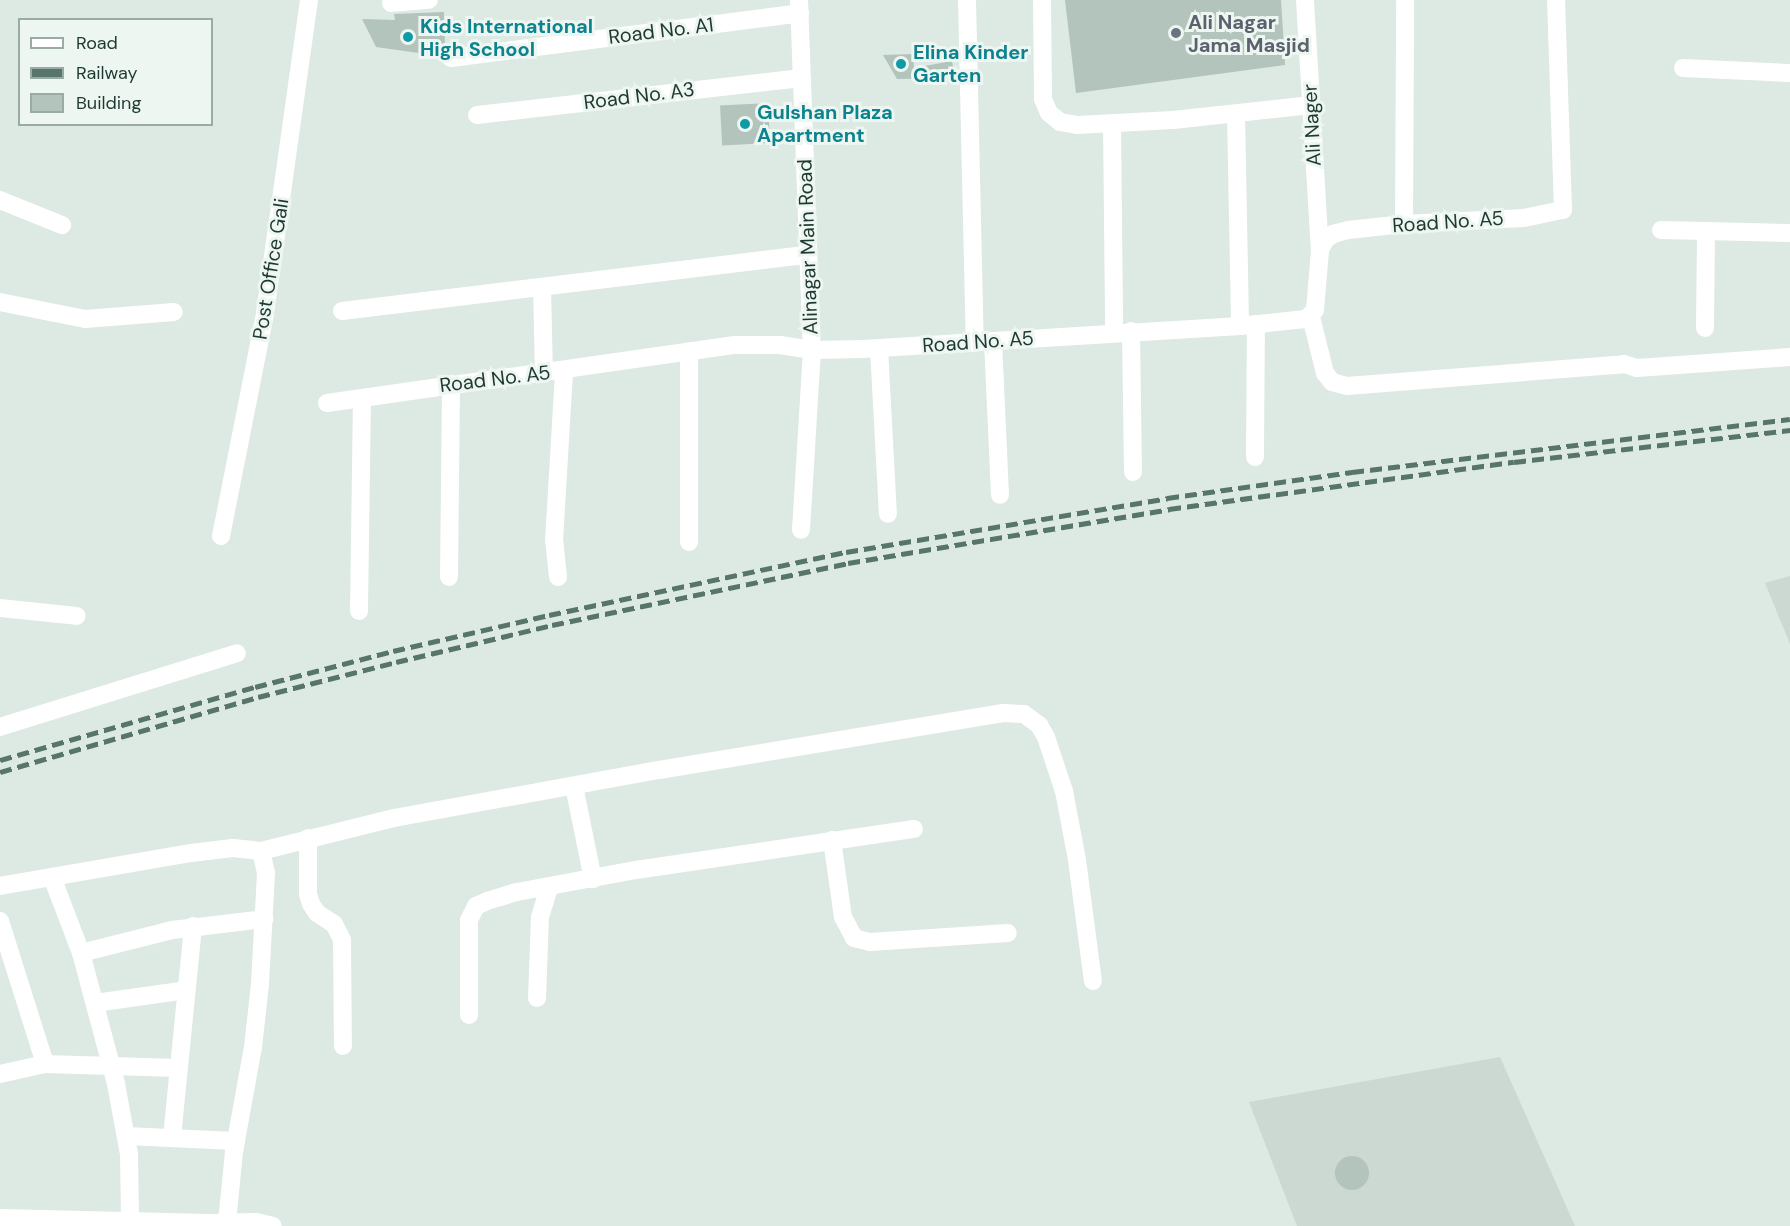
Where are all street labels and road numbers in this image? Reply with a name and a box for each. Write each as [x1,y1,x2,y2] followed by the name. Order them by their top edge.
[607,13,715,49] street label: Road No. A1
[582,77,696,115] street label: Road No. A3
[1298,83,1326,167] street label: Ali Nager
[793,159,823,335] street label: Alinagar Main Road
[248,197,294,341] street label: Post Office Gali
[1392,206,1504,238] street label: Road No. A5
[922,326,1034,358] street label: Road No. A5
[438,360,552,398] street label: Road No. A5

